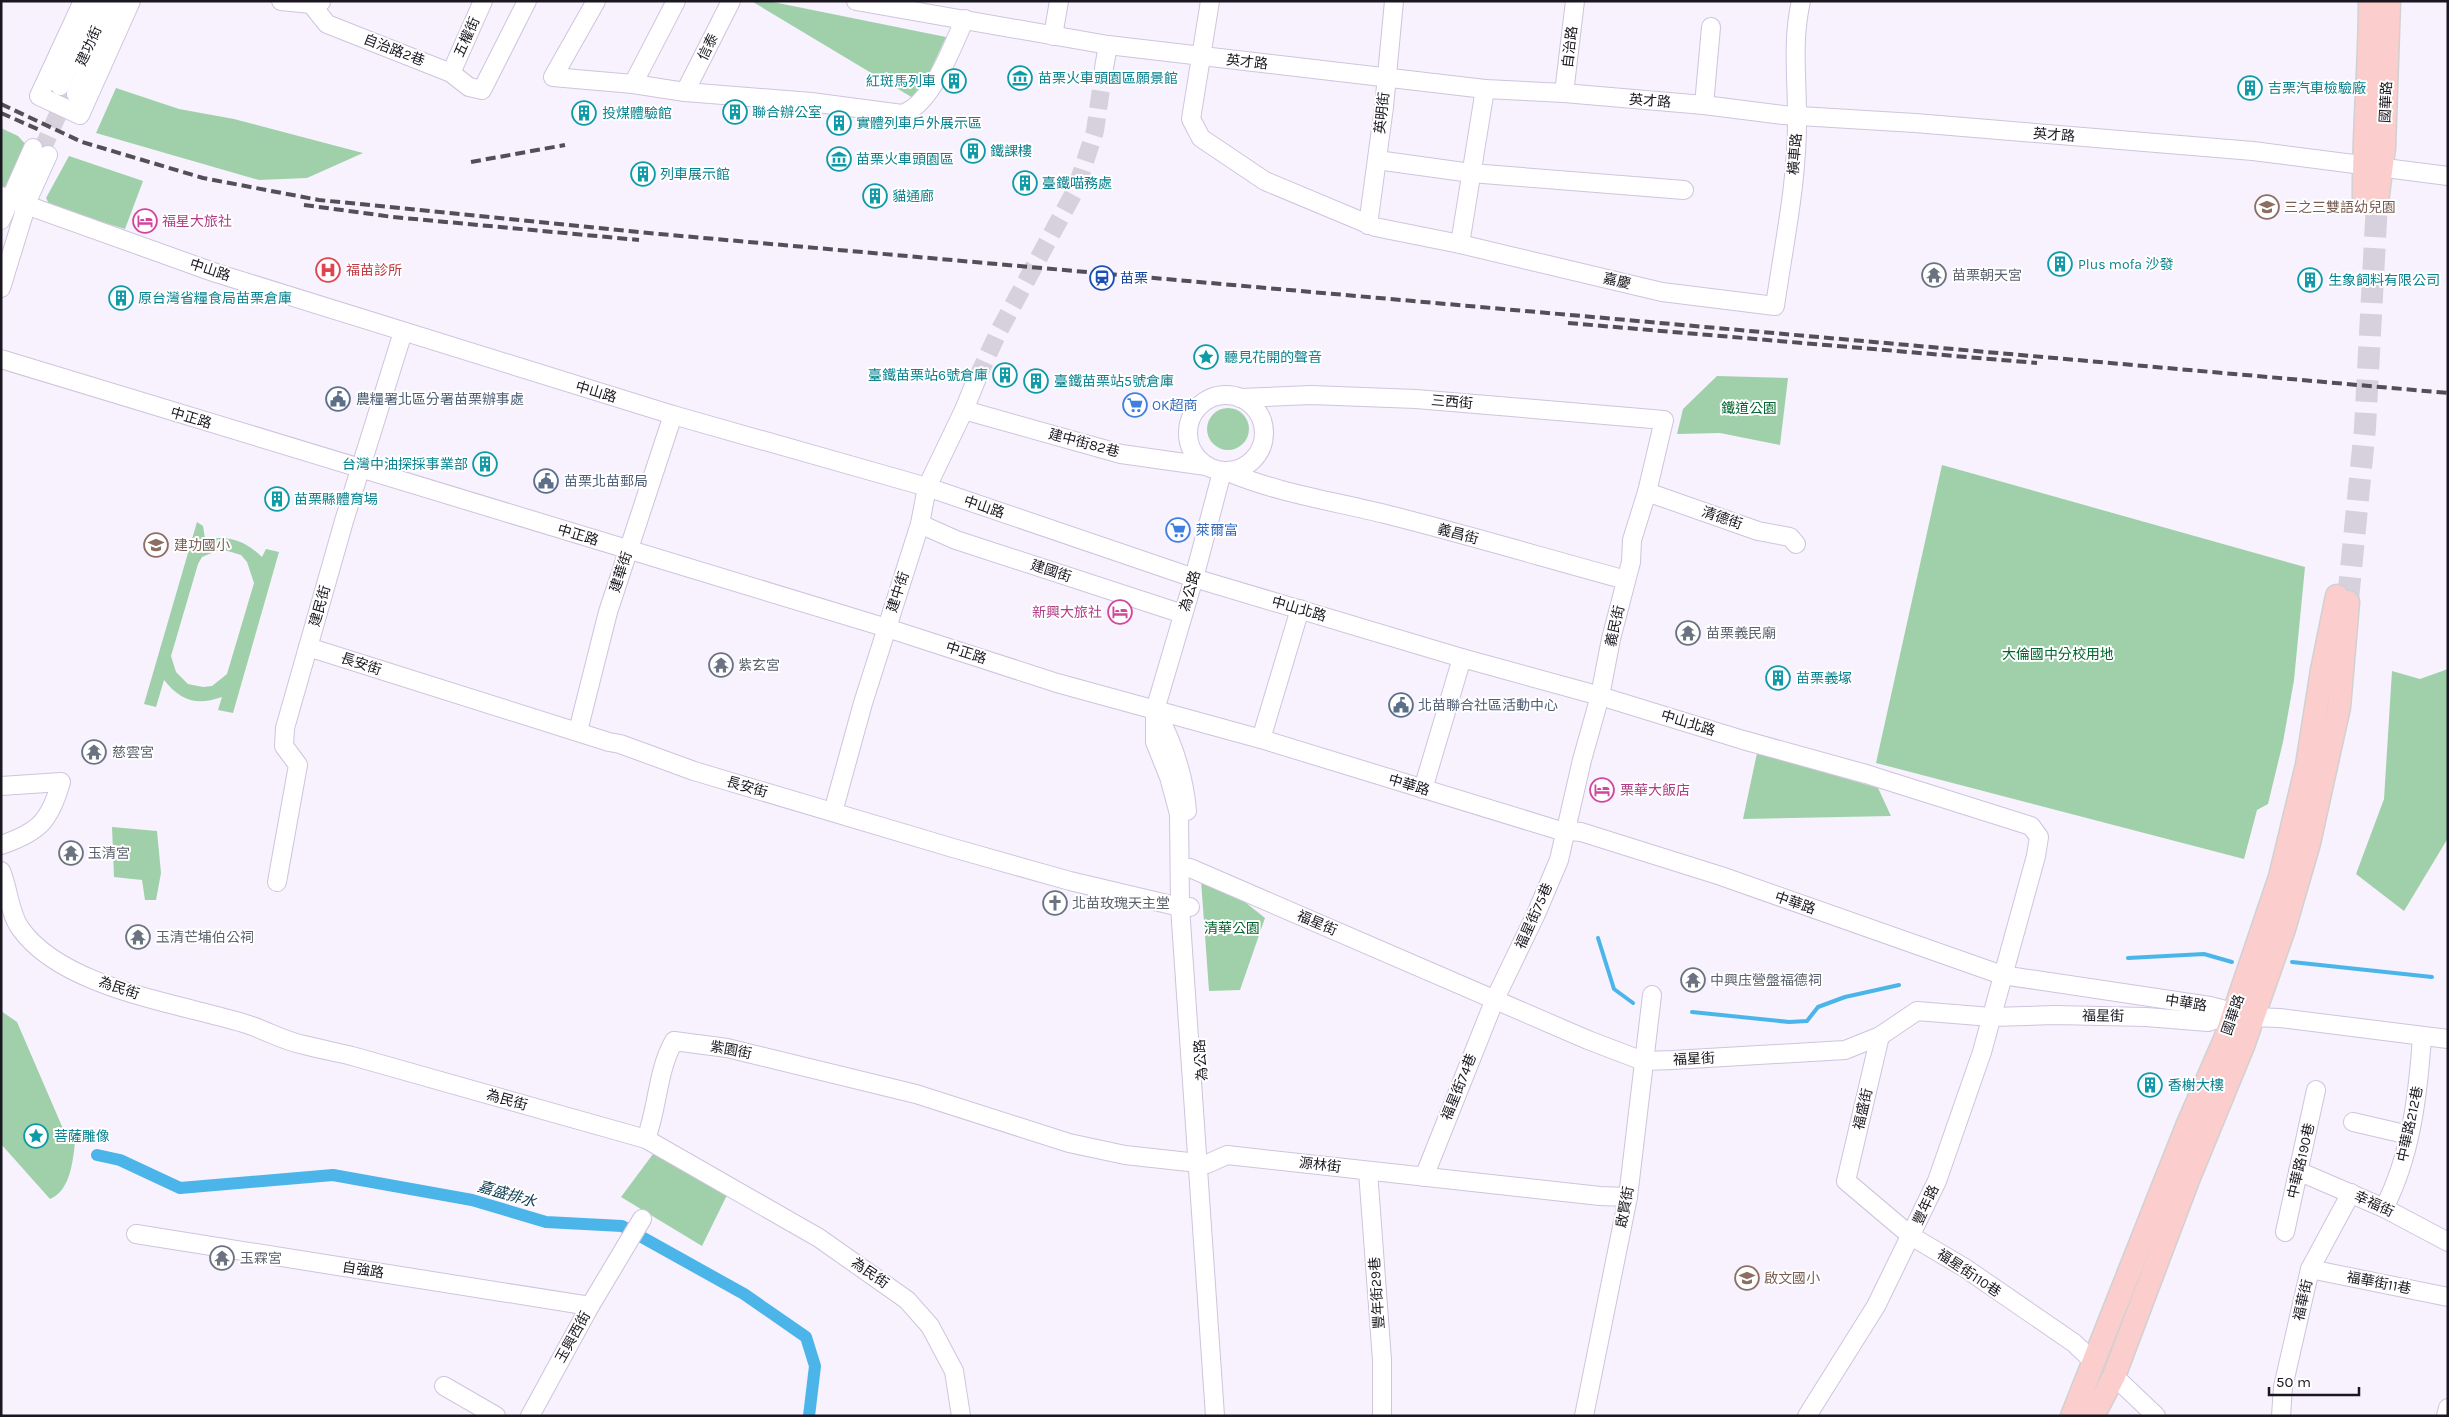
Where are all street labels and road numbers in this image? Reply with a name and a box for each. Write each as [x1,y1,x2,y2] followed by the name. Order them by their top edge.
[451,14,483,60] street label: 五權街
[73,23,105,69] street label: 建功街
[1559,25,1581,69] street label: 自治路
[361,31,427,69] street label: 自治路2巷
[694,31,722,63] street label: 信泰
[1225,51,1269,73] street label: 英才路
[2376,81,2396,123] street label: 國華路
[1371,91,1393,135] street label: 英明街
[1628,91,1672,111] street label: 英才路
[2032,125,2076,145] street label: 英才路
[1785,132,1805,176] street label: 橫車路
[187,255,233,285] street label: 中山路
[1601,270,1633,292] street label: 嘉慶
[573,378,619,406] street label: 中山路
[1430,392,1474,412] street label: 三西街
[168,404,214,432] street label: 中正路
[1047,425,1121,461] street label: 建中街82巷
[961,492,1007,522] street label: 中山路
[1699,503,1745,533] street label: 清德街
[1436,520,1480,548] street label: 義昌街
[555,521,601,549] street label: 中正路
[606,549,636,595] street label: 建華街
[1028,556,1074,586] street label: 建國街
[1176,568,1204,614] street label: 為公路
[883,569,913,615] street label: 建中街
[306,583,334,629] street label: 建民街
[1270,593,1328,625] street label: 中山北路
[1602,604,1628,648] street label: 義民街
[943,638,989,668] street label: 中正路
[338,649,384,679] street label: 長安街
[1659,707,1717,739] street label: 中山北路
[1386,771,1432,799] street label: 中華路
[724,773,770,801] street label: 長安街
[1512,880,1556,952] street label: 福星街75巷
[1772,888,1818,918] street label: 中華路
[1294,907,1340,939] street label: 福星街
[96,973,142,1003] street label: 為民街
[2164,991,2208,1015] street label: 中華路
[2218,992,2248,1038] street label: 國華路
[2082,1007,2124,1025] street label: 福星街
[709,1038,753,1062] street label: 紫園街
[1191,1038,1211,1082] street label: 為公路
[1673,1049,1715,1069] street label: 福星街
[1438,1051,1480,1123] street label: 福星街74巷
[2394,1085,2426,1163] street label: 中華路212巷
[484,1086,530,1114] street label: 為民街
[1850,1087,1876,1131] street label: 福盛街
[2284,1122,2318,1200] street label: 中華路190巷
[1298,1154,1342,1176] street label: 源林街
[1909,1182,1943,1228] street label: 豐年路
[1613,1185,1637,1229] street label: 啟賢街
[2351,1187,2397,1221] street label: 幸福街
[1934,1245,2004,1301] street label: 福星街110巷
[848,1254,892,1292] street label: 為民街
[1366,1256,1388,1330] street label: 豐年街29巷
[341,1258,385,1282] street label: 自強路
[2345,1268,2413,1298] street label: 福華街11巷
[2290,1278,2316,1322] street label: 福華街
[552,1308,594,1366] street label: 玉興西街

